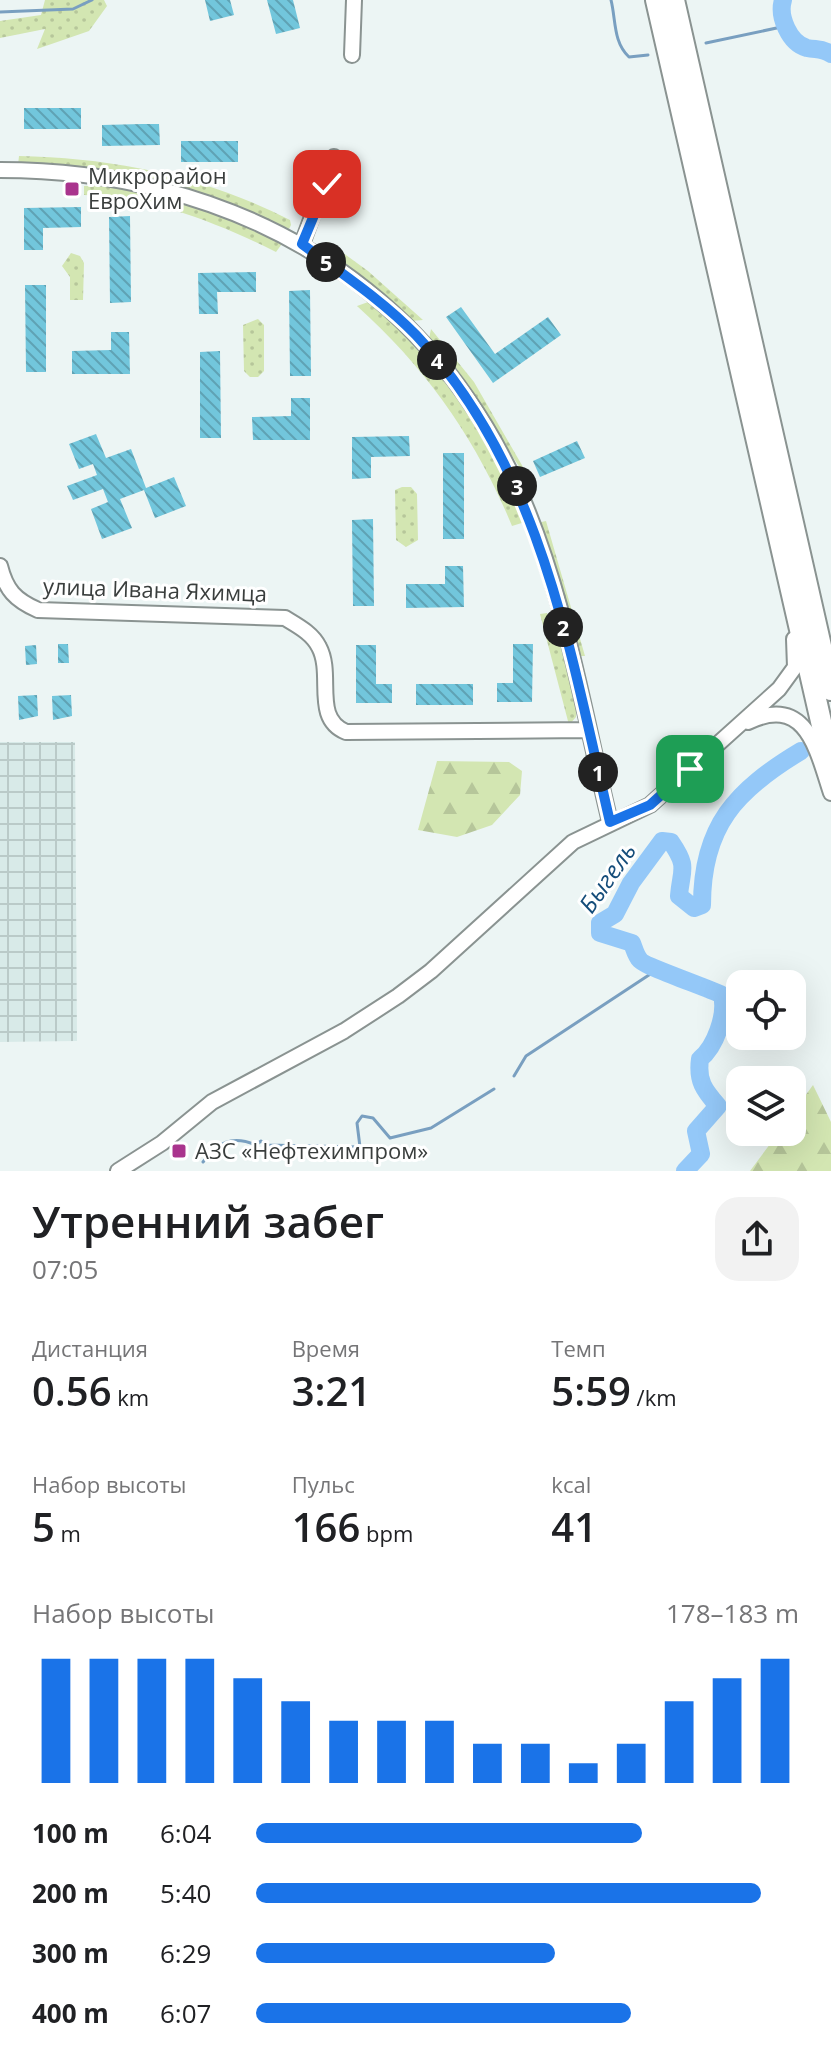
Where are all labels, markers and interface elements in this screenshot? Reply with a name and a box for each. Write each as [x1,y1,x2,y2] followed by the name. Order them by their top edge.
[293,150,361,218] pin
[88,160,227,215] place label: Микрорайон ЕвроХим
[305,162,349,206] icon: check
[63,180,81,198] marker: Микрорайон ЕвроХим
[306,242,346,282] pin: 5
[320,247,332,277] text: 5
[417,340,457,380] pin: 4
[431,345,443,375] text: 4
[497,466,537,506] pin: 3
[511,471,523,501] text: 3
[42,570,268,608] street label: улица Ивана Яхимца
[543,607,583,647] pin: 2
[557,612,569,642] text: 2
[656,735,724,803] pin
[668,747,712,791] icon: arrive
[578,752,618,792] pin: 1
[592,757,604,787] text: 1
[571,835,643,919] water label: Быгель
[726,970,806,1146] map controls
[726,970,806,1050] button: locate
[726,1066,806,1146] button: layers
[195,1135,428,1165] place label: АЗС «Нефтехимпром»
[170,1142,188,1160] marker: АЗС «Нефтехимпром»
[32,1191,384,1251] text: Утренний забег
[715,1197,799,1281] button: share
[32,1251,98,1287] text: 07:05
[32,1333,148,1363] text: Дистанция
[292,1333,360,1363] text: Время
[551,1333,606,1363] text: Темп
[32,1363,112,1418] text: 0.56
[292,1363,371,1418] text: 3:21
[551,1363,631,1418] text: 5:59
[112,1382,149,1412] text: km
[631,1382,677,1412] text: /km
[32,1469,187,1499] text: Набор высоты
[292,1469,355,1499] text: Пульс
[551,1469,591,1499] text: kcal
[32,1499,55,1554] text: 5
[292,1499,360,1554] text: 166
[551,1499,597,1554] text: 41
[55,1518,81,1548] text: m
[360,1518,413,1548] text: bpm
[32,1595,215,1631] text: Набор высоты
[666,1595,799,1631] text: 178–183 m
[32,1815,109,1851] text: 100 m
[160,1815,211,1851] text: 6:04
[32,1875,109,1911] text: 200 m
[160,1875,211,1911] text: 5:40
[32,1935,109,1971] text: 300 m
[160,1935,211,1971] text: 6:29
[32,1995,109,2031] text: 400 m
[160,1995,211,2031] text: 6:07

